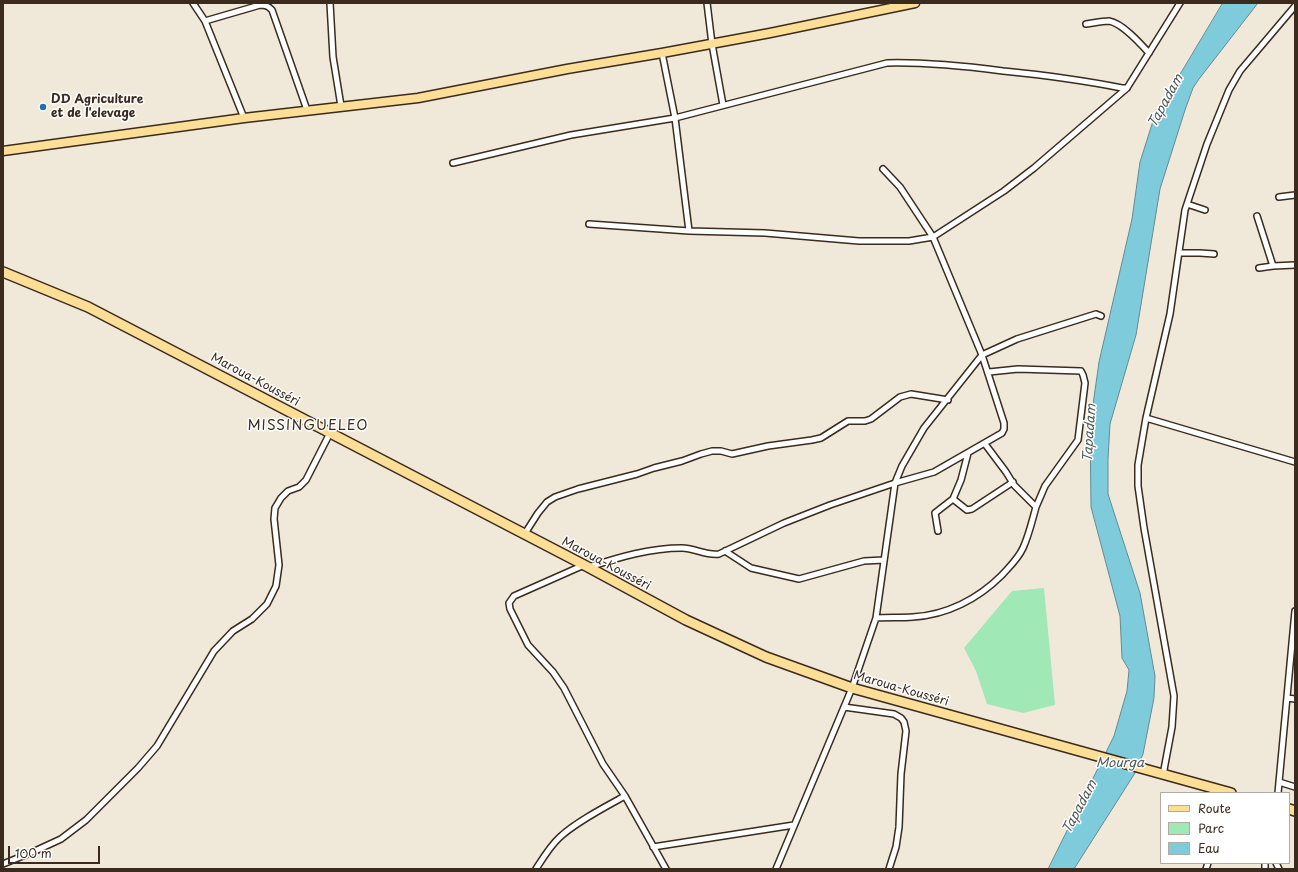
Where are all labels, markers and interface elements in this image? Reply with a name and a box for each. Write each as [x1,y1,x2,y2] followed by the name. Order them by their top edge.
[1145,72,1187,130] water label: Tapadam
[51,93,143,121] place label: DD Agriculture et de l'elevage
[38,102,48,112] marker: DD Agriculture et de l'elevage
[208,351,302,409] street label: Maroua-Kousséri
[1080,403,1100,463] water label: Tapadam
[247,418,369,434] district label: MISSINGUELEO
[559,535,653,593] street label: Maroua-Kousséri
[852,669,950,709] street label: Maroua-Kousséri
[1096,755,1144,771] water label: Mourga
[1059,778,1101,836] water label: Tapadam
[1160,792,1290,864] legend
[1198,799,1231,817] text: Route
[1198,819,1224,837] text: Parc
[10,838,102,864] scale bar
[1198,839,1220,857] text: Eau
[15,844,52,862] text: 100 m

